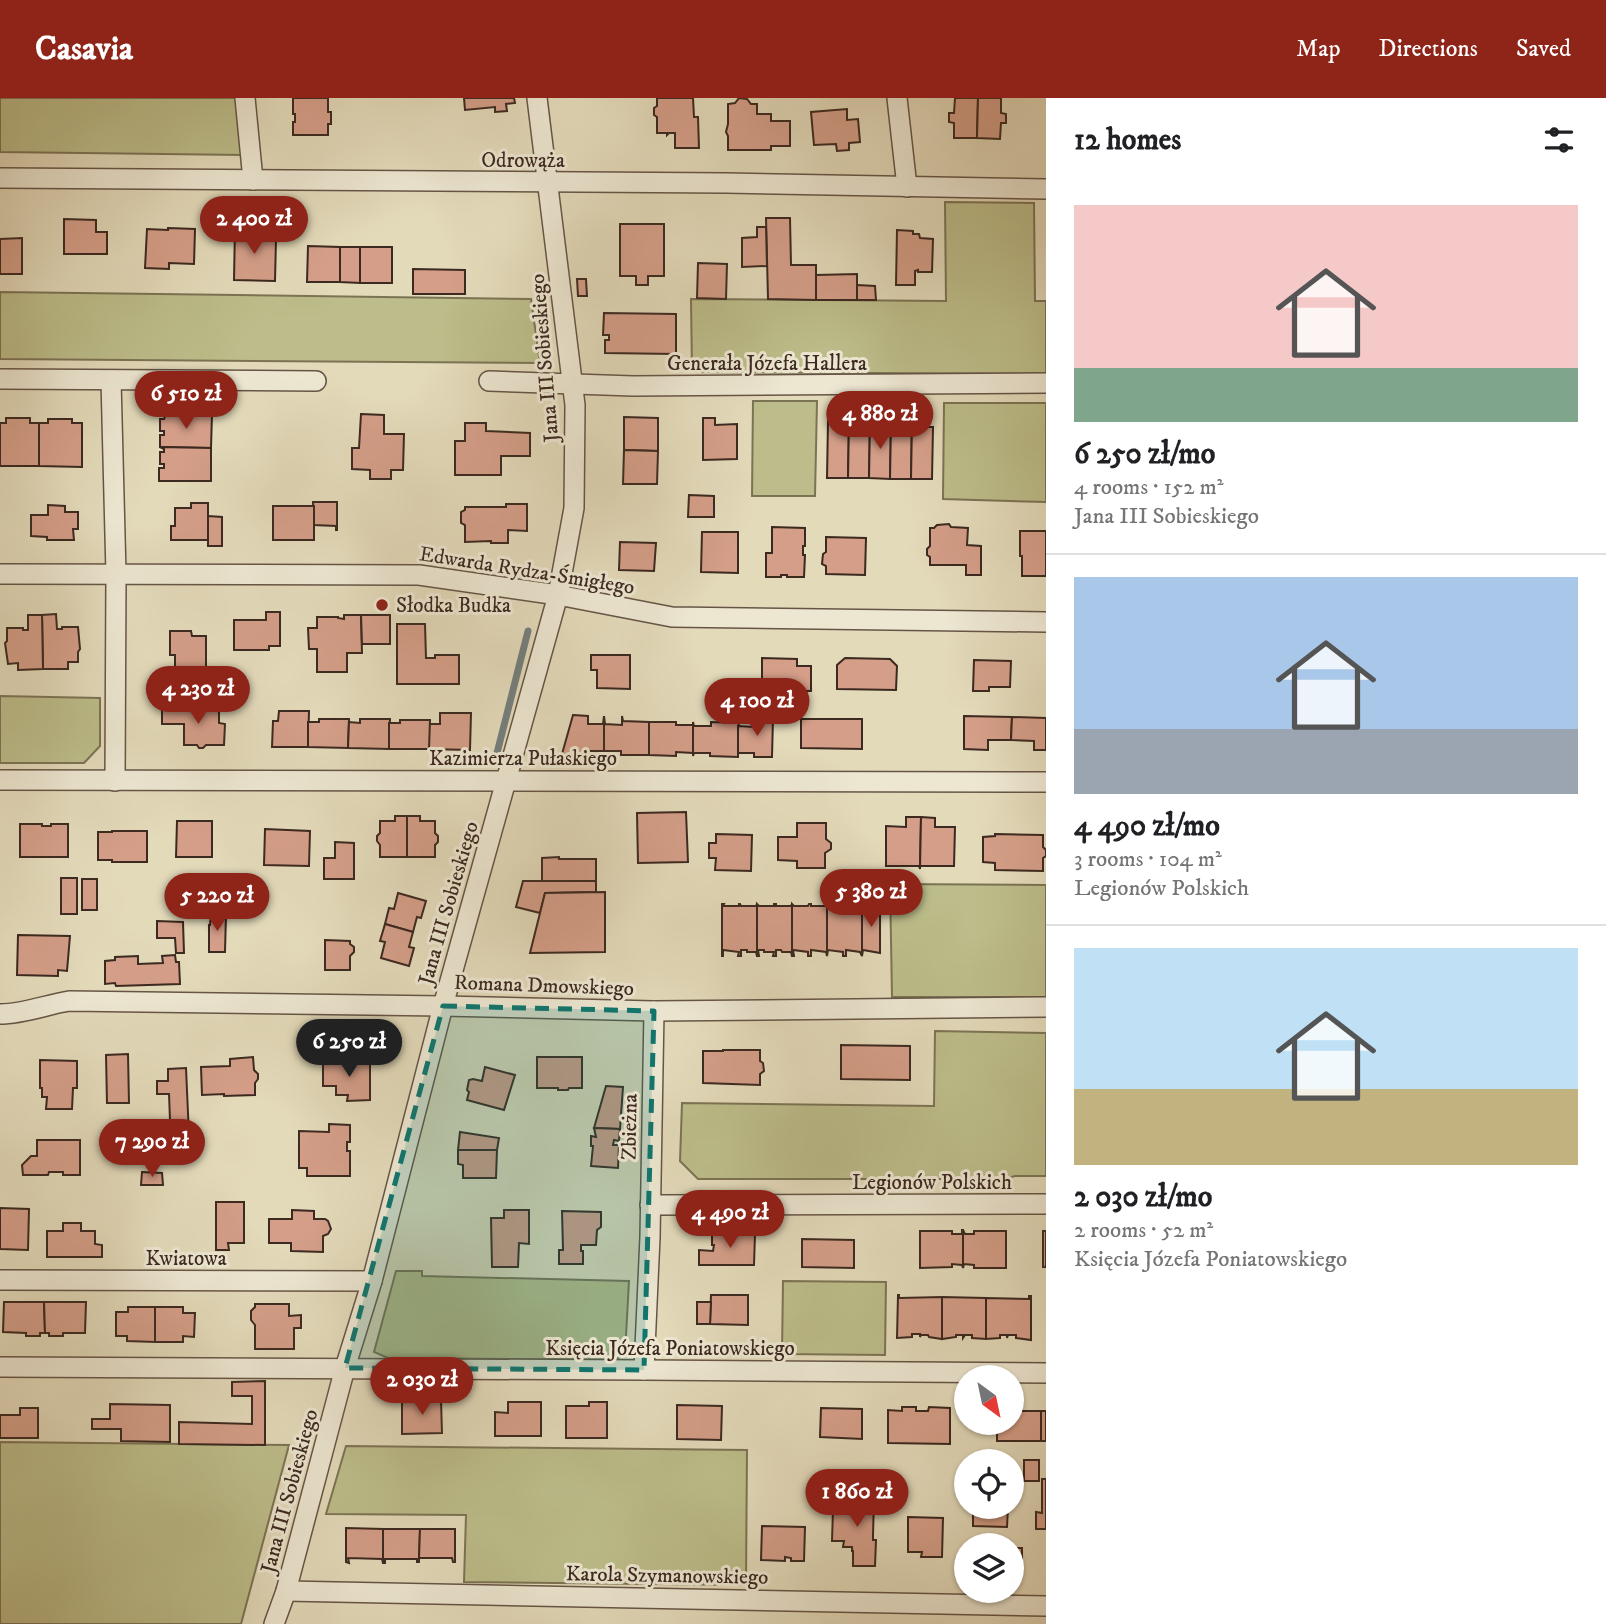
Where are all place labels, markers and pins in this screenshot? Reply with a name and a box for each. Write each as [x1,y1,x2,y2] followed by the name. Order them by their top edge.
[182,197,326,256] pin: 2 400 zł
[114,372,258,431] pin: 6 510 zł
[808,392,952,451] pin: 4 880 zł
[396,593,511,619] place label: Słodka Budka
[374,597,390,613] marker: Słodka Budka
[126,666,270,726] pin: 4 230 zł
[685,678,829,738] pin: 4 100 zł
[799,870,943,929] pin: 5 380 zł
[145,874,289,933] pin: 5 220 zł
[277,1020,421,1079] pin: 6 250 zł
[80,1119,224,1179] pin: 7 290 zł
[658,1190,802,1250] pin: 4 490 zł
[350,1358,494,1417] pin: 2 030 zł
[785,1470,929,1529] pin: 1 860 zł

